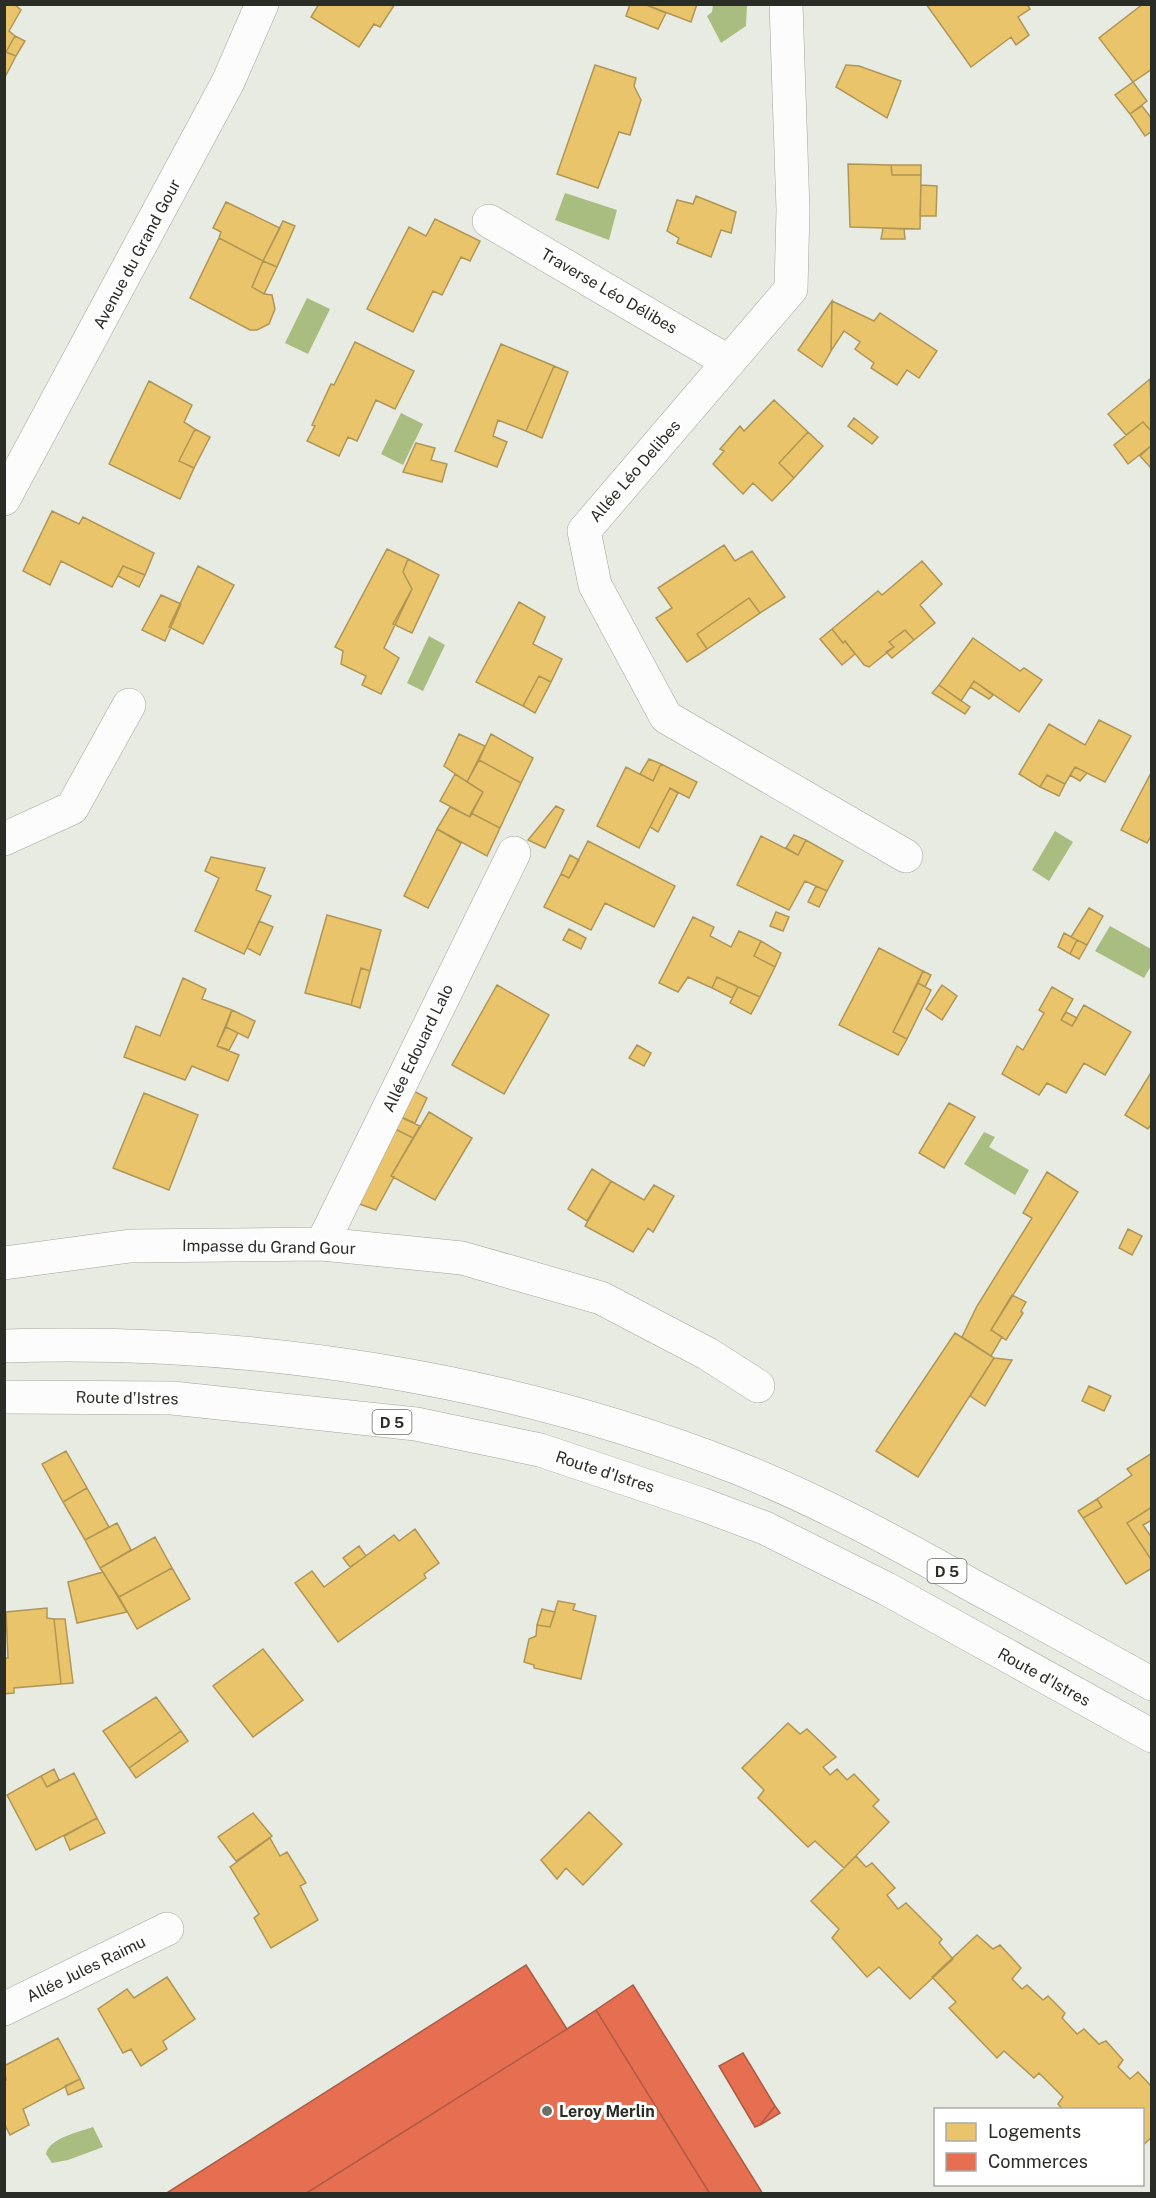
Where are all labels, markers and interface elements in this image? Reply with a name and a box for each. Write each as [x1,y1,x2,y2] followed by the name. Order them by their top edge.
[89,176,185,332] street label: Avenue du Grand Gour
[538,244,680,338] street label: Traverse Léo Délibes
[586,416,684,526] street label: Allée Léo Delibes
[379,981,457,1115] street label: Allée Edouard Lalo
[182,1236,356,1258] street label: Impasse du Grand Gour
[75,1388,179,1408] street label: Route d'Istres
[372,1410,412,1434] road number: D 5
[553,1447,657,1497] street label: Route d'Istres
[928,1559,966,1583] road number: D 5
[994,1644,1094,1710] street label: Route d'Istres
[23,1932,149,2006] street label: Allée Jules Raimu
[559,2102,655,2121] place label: Leroy Merlin
[540,2104,554,2118] marker: Leroy Merlin
[934,2108,1144,2186] legend
[988,2121,1081,2142] text: Logements
[988,2151,1088,2172] text: Commerces

